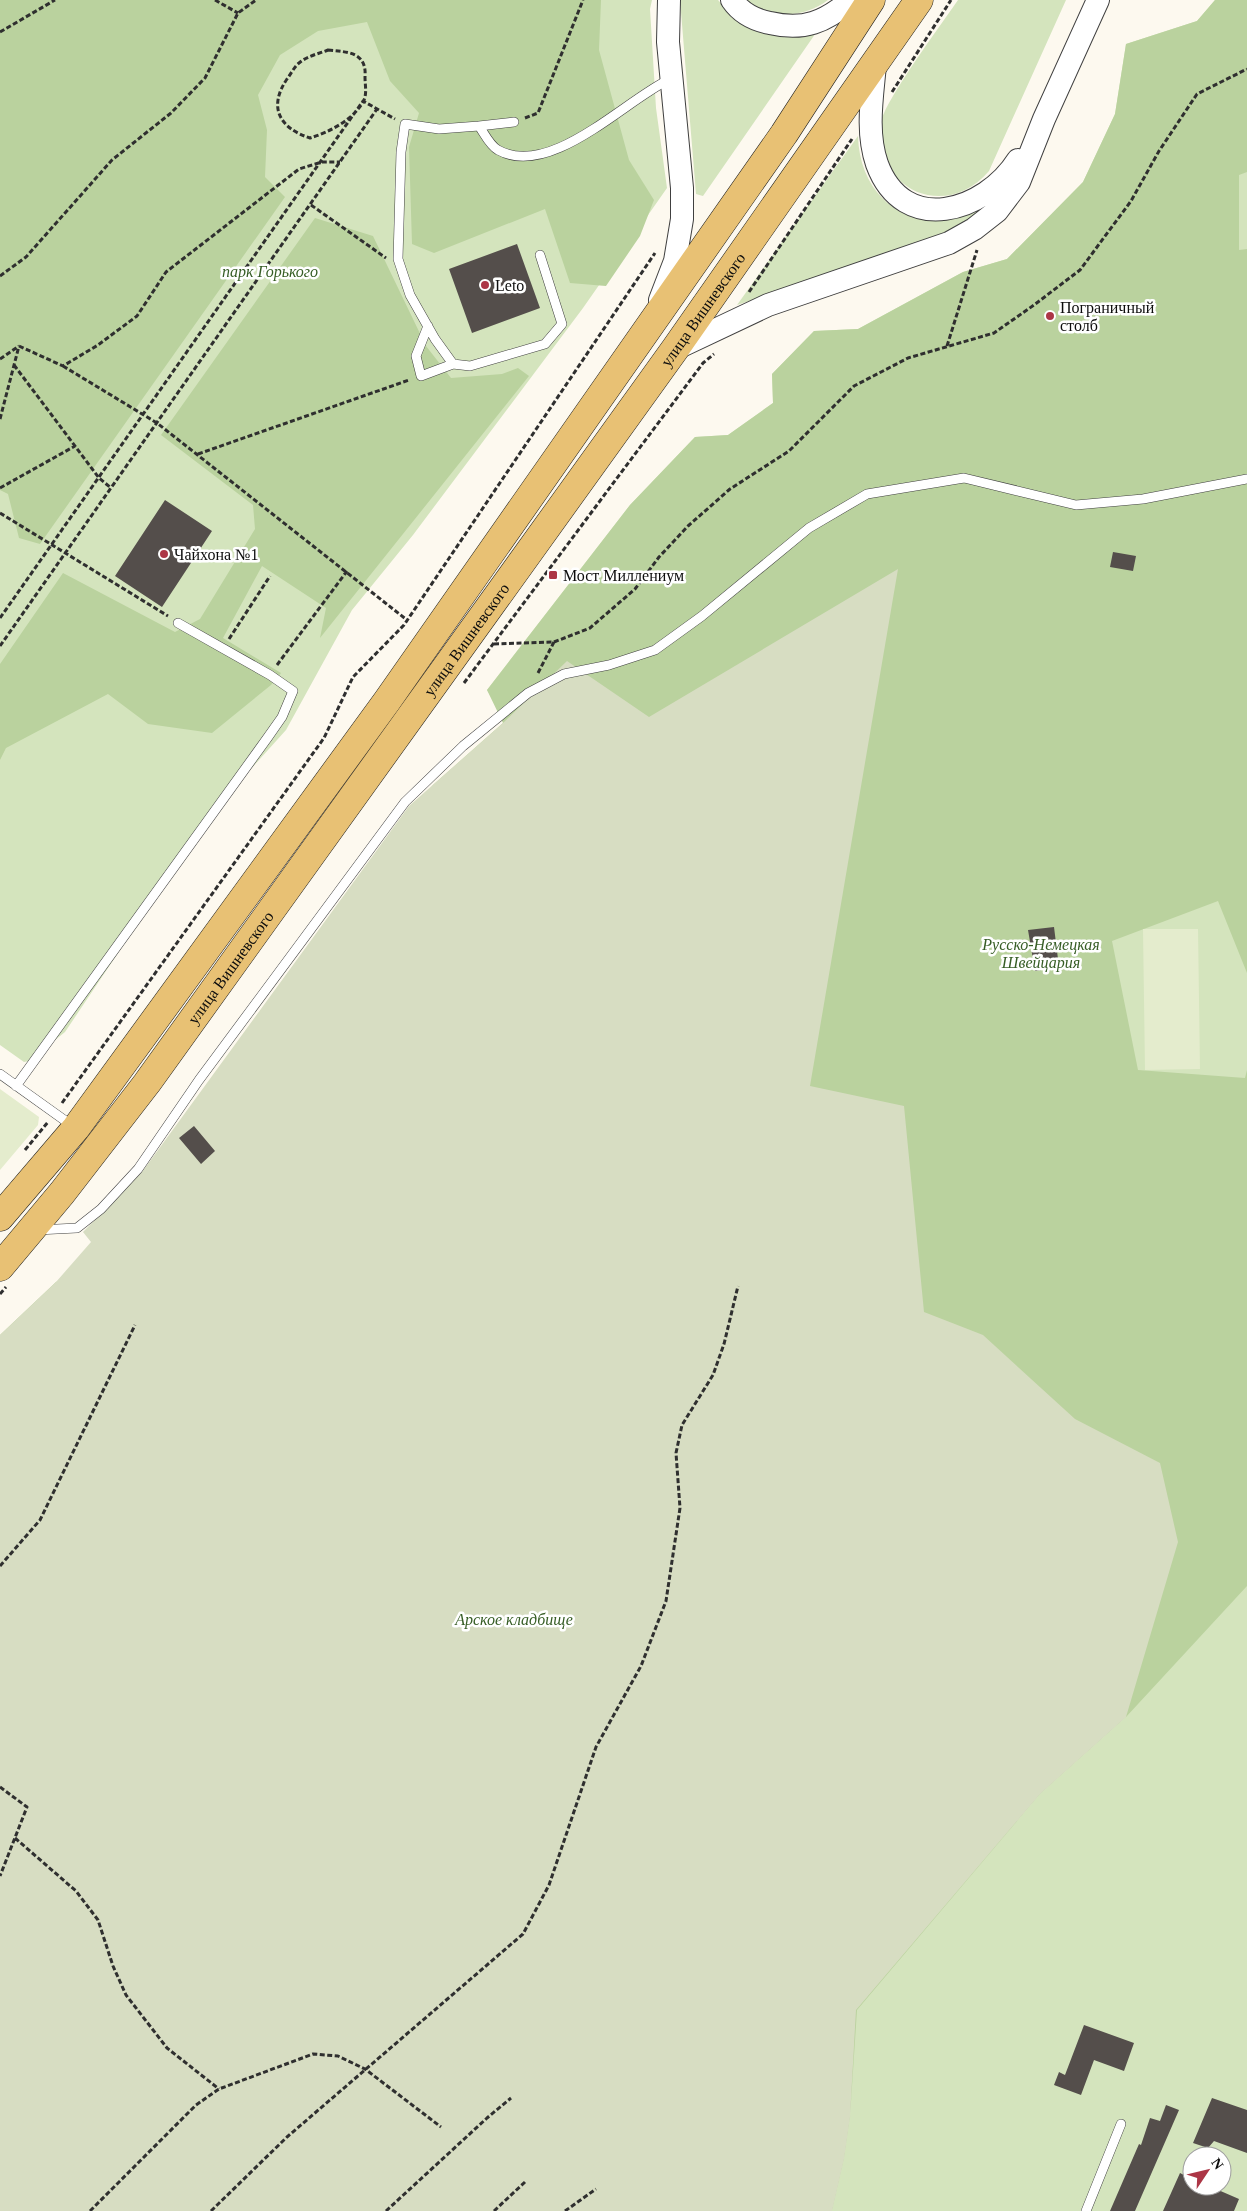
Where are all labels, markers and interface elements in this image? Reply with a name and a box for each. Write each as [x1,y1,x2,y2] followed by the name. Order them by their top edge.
[657,249,748,370] street label: улица Вишневского
[222,263,318,281] park label: парк Горького
[495,277,524,294] place label: Leto
[479,279,491,291] marker: Leto
[1060,299,1155,334] place label: Пограничный столб
[1044,310,1056,322] marker: Пограничный столб
[174,546,258,563] place label: Чайхона №1
[158,548,170,560] marker: Чайхона №1
[563,567,684,585] place label: Мост Миллениум
[547,569,559,581] marker: Мост Миллениум
[420,580,512,700] street label: улица Вишневского
[184,908,276,1027] street label: улица Вишневского
[981,936,1100,972] park label: Русско-Немецкая Швейцария
[454,1611,573,1629] park label: Арское кладбище
[1182,2146,1232,2196] north arrow
[1208,2155,1226,2172] text: N

